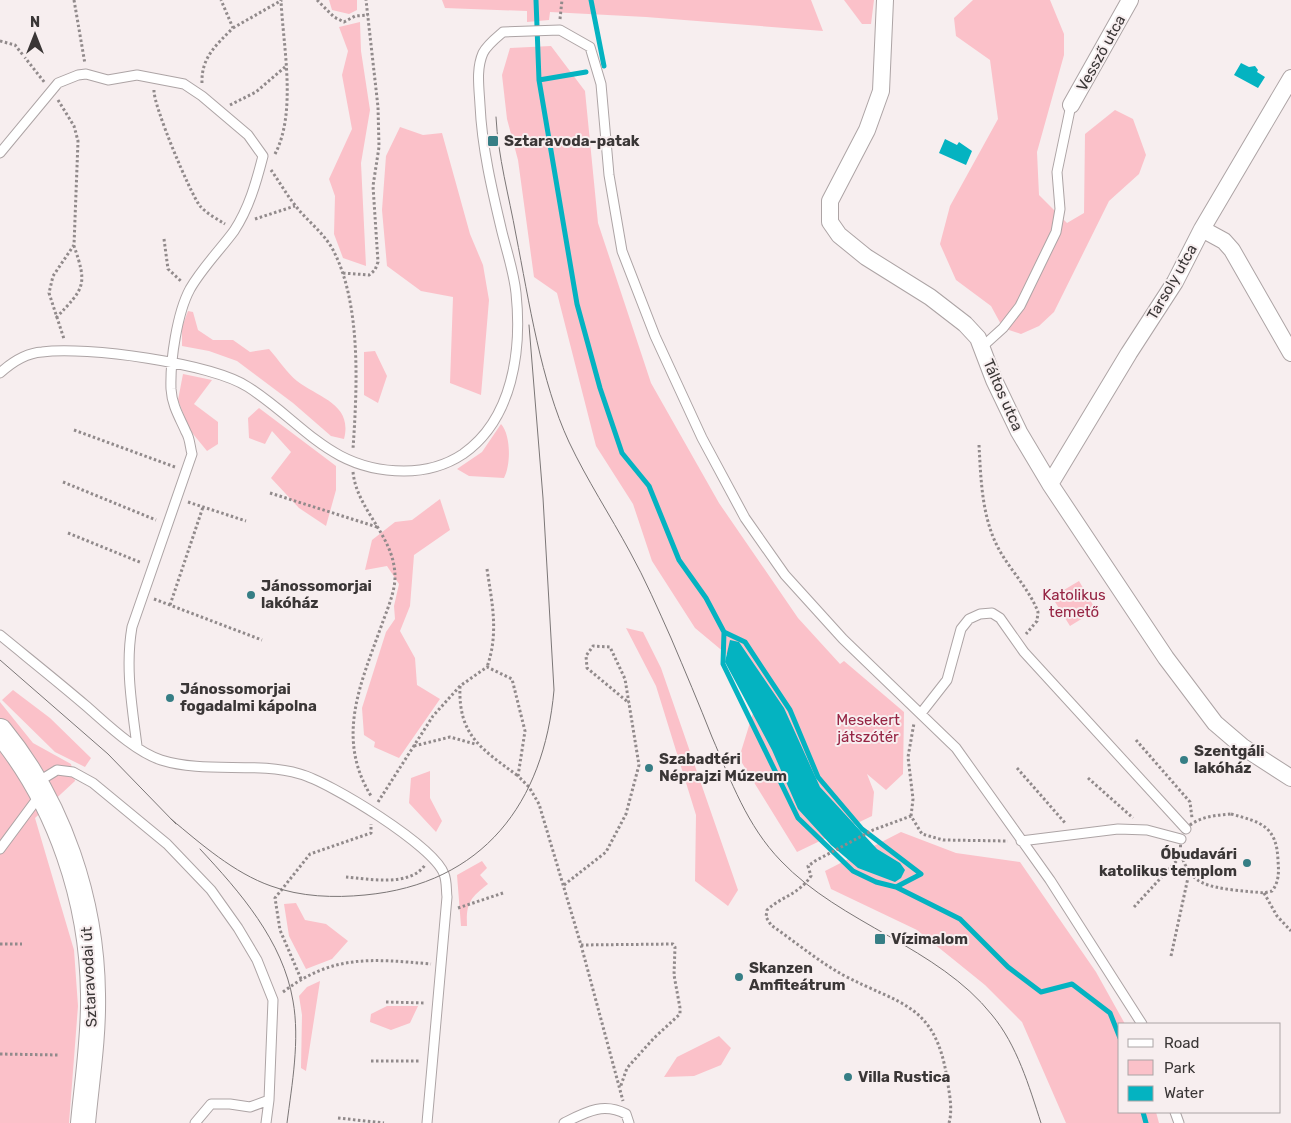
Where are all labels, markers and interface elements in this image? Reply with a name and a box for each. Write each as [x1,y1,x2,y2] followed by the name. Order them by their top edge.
[10,10,60,60] north arrow
[1073,12,1129,94] street label: Vessző utca
[30,14,40,31] text: N
[504,132,640,150] place label: Sztaravoda-patak
[486,134,500,148] marker: Sztaravoda-patak
[1143,241,1201,323] street label: Tarsoly utca
[979,356,1027,434] street label: Táltos utca
[261,577,372,612] place label: Jánossomorjai lakóház
[1042,586,1106,621] park label: Katolikus temető
[245,589,257,601] marker: Jánossomorjai lakóház
[180,680,317,715] place label: Jánossomorjai fogadalmi kápolna
[164,692,176,704] marker: Jánossomorjai fogadalmi kápolna
[836,711,900,746] park label: Mesekert játszótér
[1194,742,1265,777] place label: Szentgáli lakóház
[659,750,787,785] place label: Szabadtéri Néprajzi Múzeum
[1178,754,1190,766] marker: Szentgáli lakóház
[643,762,655,774] marker: Szabadtéri Néprajzi Múzeum
[1099,845,1237,880] place label: Óbudavári katolikus templom
[1241,857,1253,869] marker: Óbudavári katolikus templom
[77,926,101,1028] street label: Sztaravodai út
[891,930,968,948] place label: Vízimalom
[873,932,887,946] marker: Vízimalom
[749,959,845,994] place label: Skanzen Amfiteátrum
[733,971,745,983] marker: Skanzen Amfiteátrum
[1118,1023,1281,1113] legend
[1164,1034,1200,1052] text: Road
[1164,1059,1195,1077] text: Park
[858,1068,951,1086] place label: Villa Rustica
[842,1071,854,1083] marker: Villa Rustica
[1164,1084,1204,1102] text: Water

